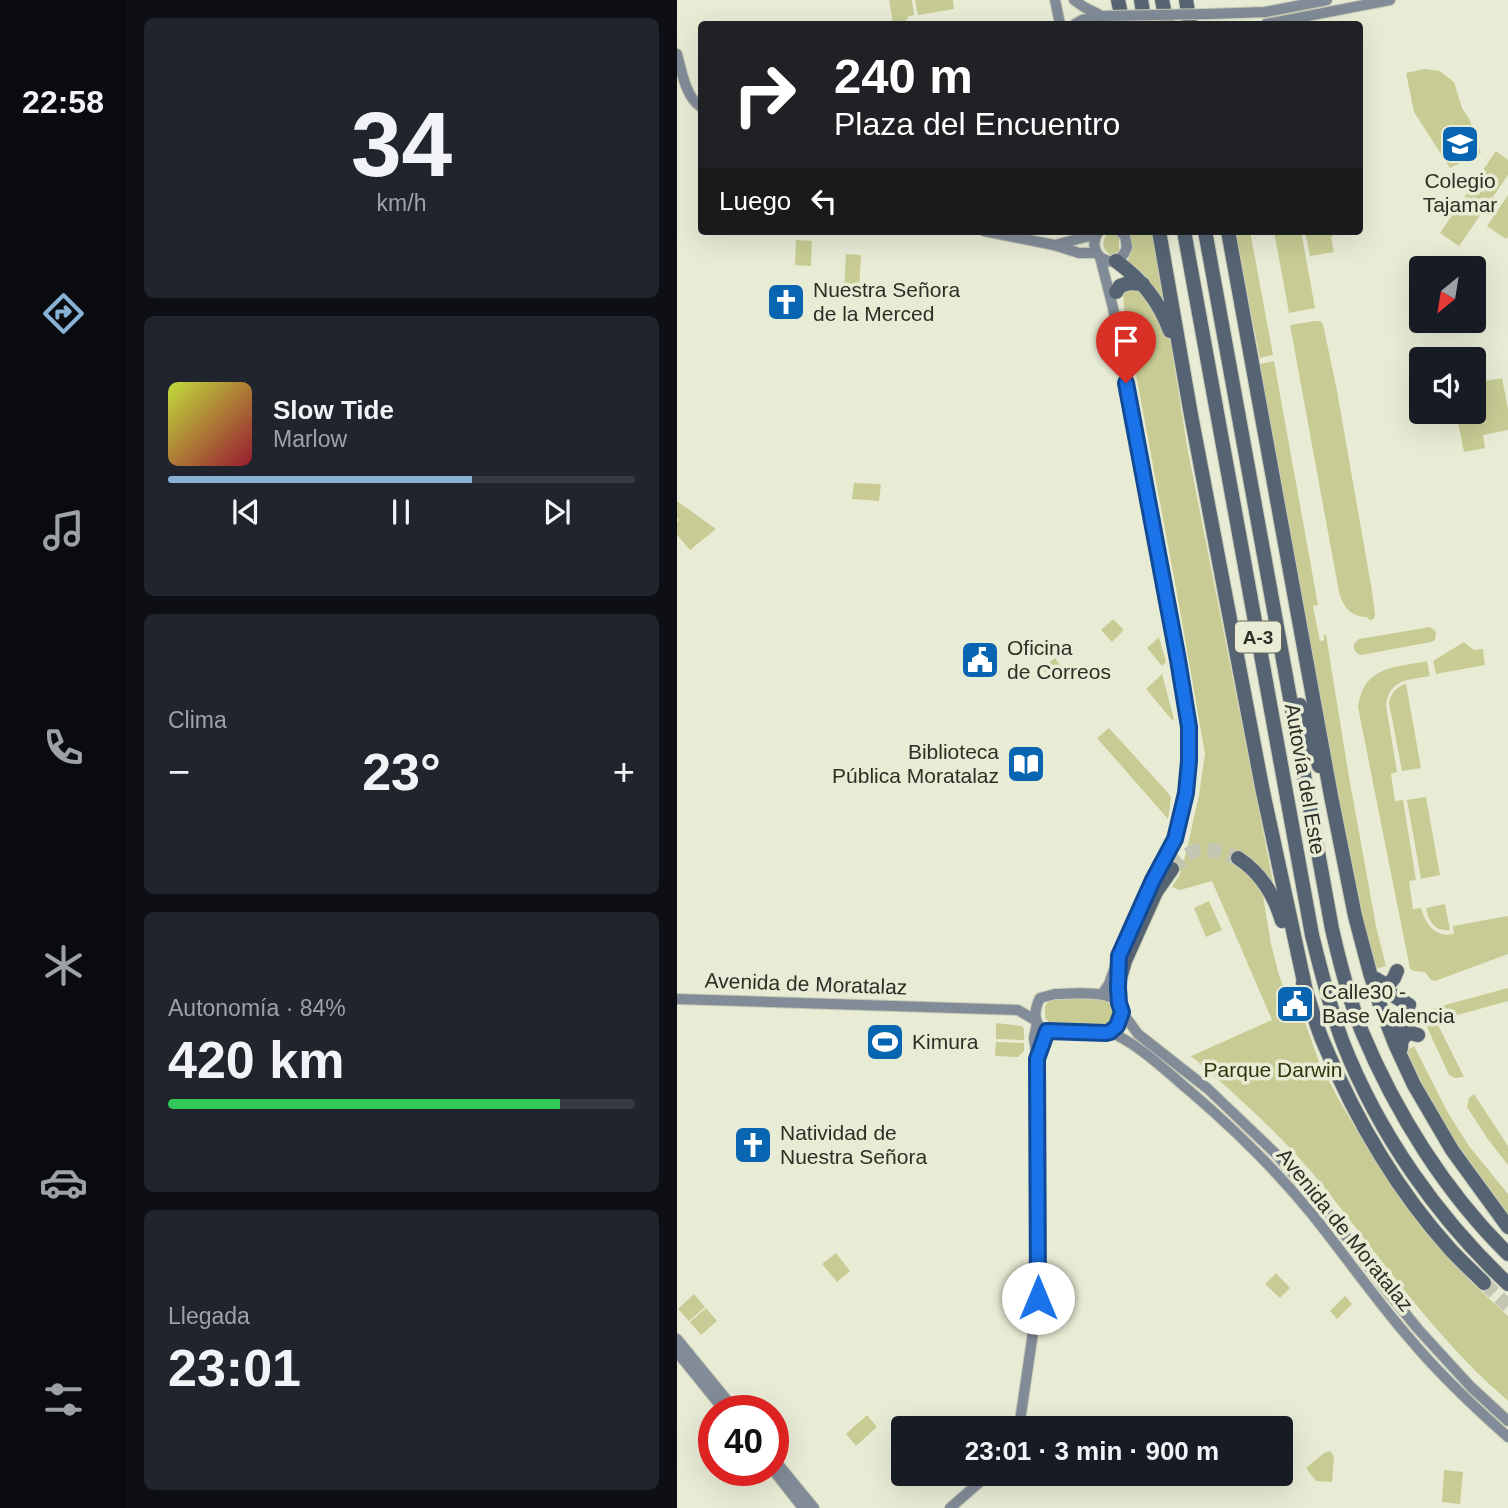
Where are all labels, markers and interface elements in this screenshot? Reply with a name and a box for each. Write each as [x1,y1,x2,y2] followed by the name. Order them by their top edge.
[719,49,810,140] icon: right
[834,49,973,103] text: 240 m
[22,84,104,120] text: 22:58
[351,94,452,195] text: 34
[834,106,1120,142] text: Plaza del Encuentro
[1439,123,1481,165] school or university icon: Colegio Tajamar
[1423,169,1497,216] place label: Colegio Tajamar
[805,182,843,220] icon: left
[719,186,791,216] text: Luego
[377,190,426,216] text: km/h
[1409,256,1485,332] north arrow
[1409,256,1486,424] map controls
[813,278,960,325] place label: Nuestra Señora de la Merced
[765,281,807,323] church icon: Nuestra Señora de la Merced
[39,289,88,338] icon: directions
[1096,311,1156,383] pin
[1107,322,1145,360] icon: arrive
[1409,347,1486,424] button: sound
[273,395,394,425] text: Slow Tide
[273,426,347,452] text: Marlow
[227,493,265,531] icon: previous
[382,493,420,531] icon: pause
[538,493,576,531] icon: next
[39,506,88,555] icon: music
[1235,622,1281,652] road number: A-3
[1007,636,1111,683] place label: Oficina de Correos
[959,639,1001,681] public building icon: Oficina de Correos
[1281,702,1330,856] street label: Autovía del Este
[168,707,227,733] text: Clima
[39,723,88,772] icon: phone
[832,740,999,787] place label: Biblioteca Pública Moratalaz
[362,743,441,801] text: 23°
[1005,743,1047,785] library icon: Biblioteca Pública Moratalaz
[168,751,190,793] text: −
[613,751,635,793] text: +
[39,941,88,990] icon: climate
[704,968,908,999] street label: Avenida de Moratalaz
[1322,980,1455,1027] place label: Calle30 - Base Valencia
[1274,983,1316,1025] public building icon: Calle30 - Base Valencia
[168,995,346,1021] text: Autonomía · 84%
[864,1021,906,1063] sports icon: Kimura
[912,1030,979,1053] place label: Kimura
[168,1031,344,1089] text: 420 km
[1204,1058,1342,1081] park label: Parque Darwin
[780,1121,927,1168] place label: Natividad de Nuestra Señora
[732,1124,774,1166] church icon: Natividad de Nuestra Señora
[1273,1144,1418,1316] street label: Avenida de Moratalaz
[39,1158,88,1207] icon: car
[1001,1261,1075,1335] position arrow
[168,1303,250,1329] text: Llegada
[168,1339,301,1397] text: 23:01
[39,1375,88,1424] icon: filters
[698,1395,789,1486] speed limit sign: 40
[965,1436,1219,1466] text: 23:01 · 3 min · 900 m

